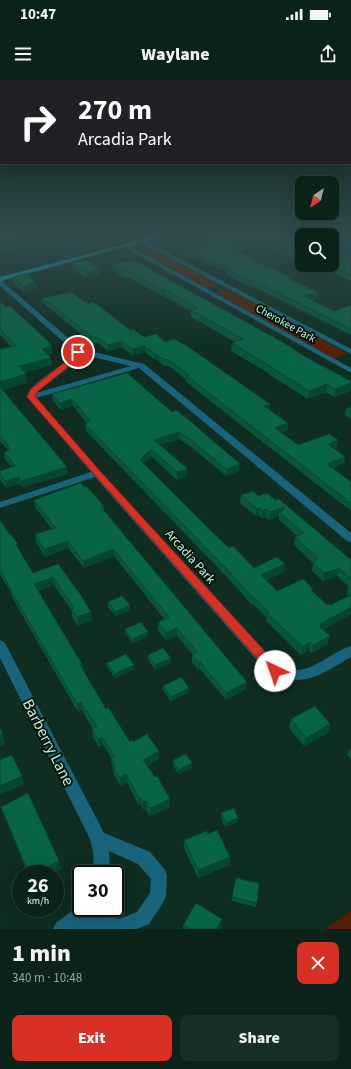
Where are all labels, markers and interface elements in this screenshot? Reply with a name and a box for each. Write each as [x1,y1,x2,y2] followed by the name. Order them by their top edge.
[20,4,56,25] text: 10:47
[141,42,210,67] text: Waylane
[12,43,34,65] icon: menu
[317,43,339,65] icon: share
[78,90,152,130] text: 270 m
[12,96,64,148] icon: right
[78,127,172,152] text: Arcadia Park
[295,176,339,220] north arrow
[295,176,339,272] map controls
[295,228,339,272] button: search
[253,301,319,346] street label: Cherokee Park
[61,335,95,369] pin
[67,341,89,363] icon: arrive
[161,526,220,588] street label: Arcadia Park
[254,650,296,692] position arrow
[17,695,79,790] street label: Barberry Lane
[72,865,124,917] speed limit sign: 30
[27,872,49,900] text: 26
[27,894,49,908] text: km/h
[12,936,71,971] text: 1 min
[297,942,339,984] button: close
[12,969,82,987] text: 340 m · 10:48
[12,1015,172,1061] button: Exit
[180,1015,339,1061] button: Share

